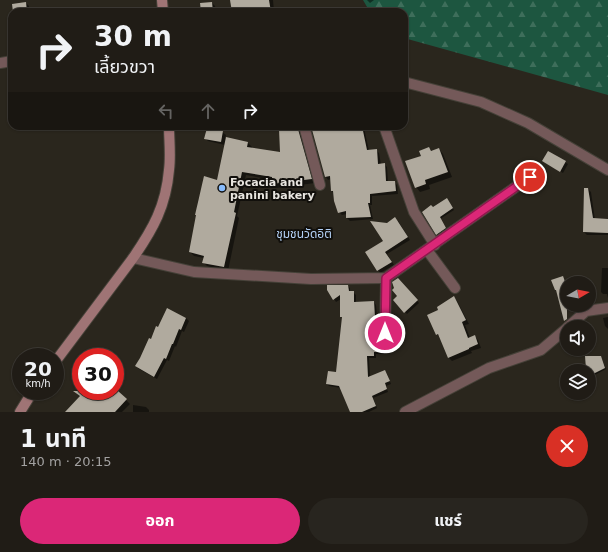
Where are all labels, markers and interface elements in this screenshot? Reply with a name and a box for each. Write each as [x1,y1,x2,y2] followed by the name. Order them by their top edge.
[94,20,172,53] text: 30 m
[28,24,80,76] icon: right
[94,56,155,77] text: เลี้ยวขวา
[155,100,177,122] icon: left
[197,100,219,122] icon: ahead
[239,100,261,122] icon: right
[513,160,547,194] pin
[519,166,541,188] icon: arrive
[230,176,315,202] place label: Focacia and panini bakery
[217,183,227,193] marker: Focacia and panini bakery
[276,227,332,241] district label: ชุมชนวัดอิติ
[560,276,596,312] north arrow
[560,276,596,400] map controls
[364,312,406,354] position arrow
[560,320,596,356] button: sound
[72,348,124,400] speed limit sign: 30
[24,357,52,381] text: 20
[560,364,596,400] button: layers
[25,378,51,389] text: km/h
[20,425,86,453] text: 1 นาที
[546,425,588,467] button: close
[20,454,111,469] text: 140 m · 20:15
[20,498,300,544] button: ออก
[308,498,588,544] button: แชร์

